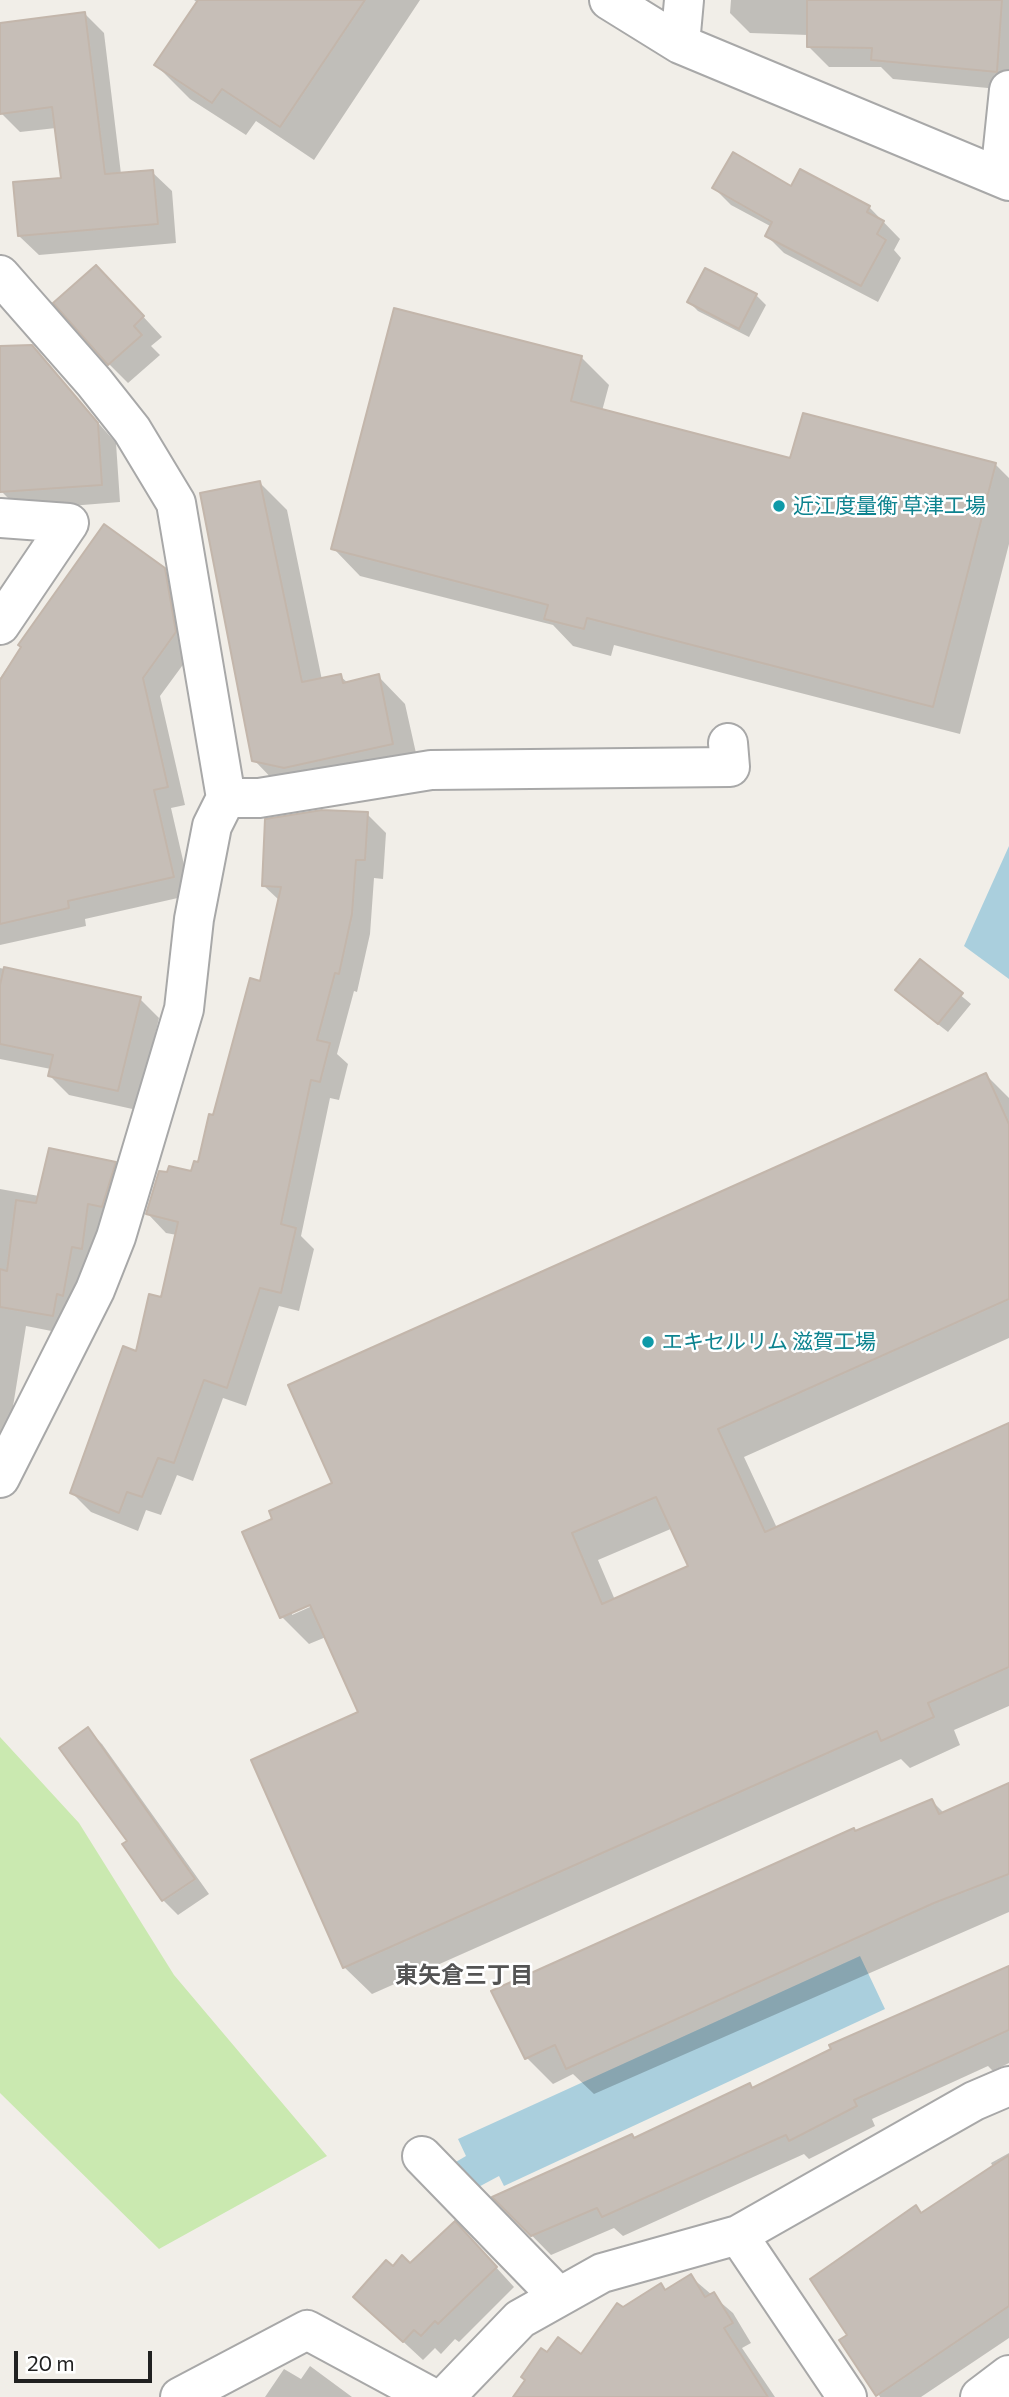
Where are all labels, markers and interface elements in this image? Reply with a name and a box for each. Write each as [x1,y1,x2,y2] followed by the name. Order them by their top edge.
[793,493,986,519] place label: 近江度量衡 草津工場
[771,498,787,514] marker: 近江度量衡 草津工場
[662,1329,876,1355] place label: エキセルリム 滋賀工場
[640,1334,656,1350] marker: エキセルリム 滋賀工場
[395,1961,533,1989] district label: 東矢倉三丁目
[18,2338,156,2382] scale bar
[27,2350,75,2375] text: 20 m

